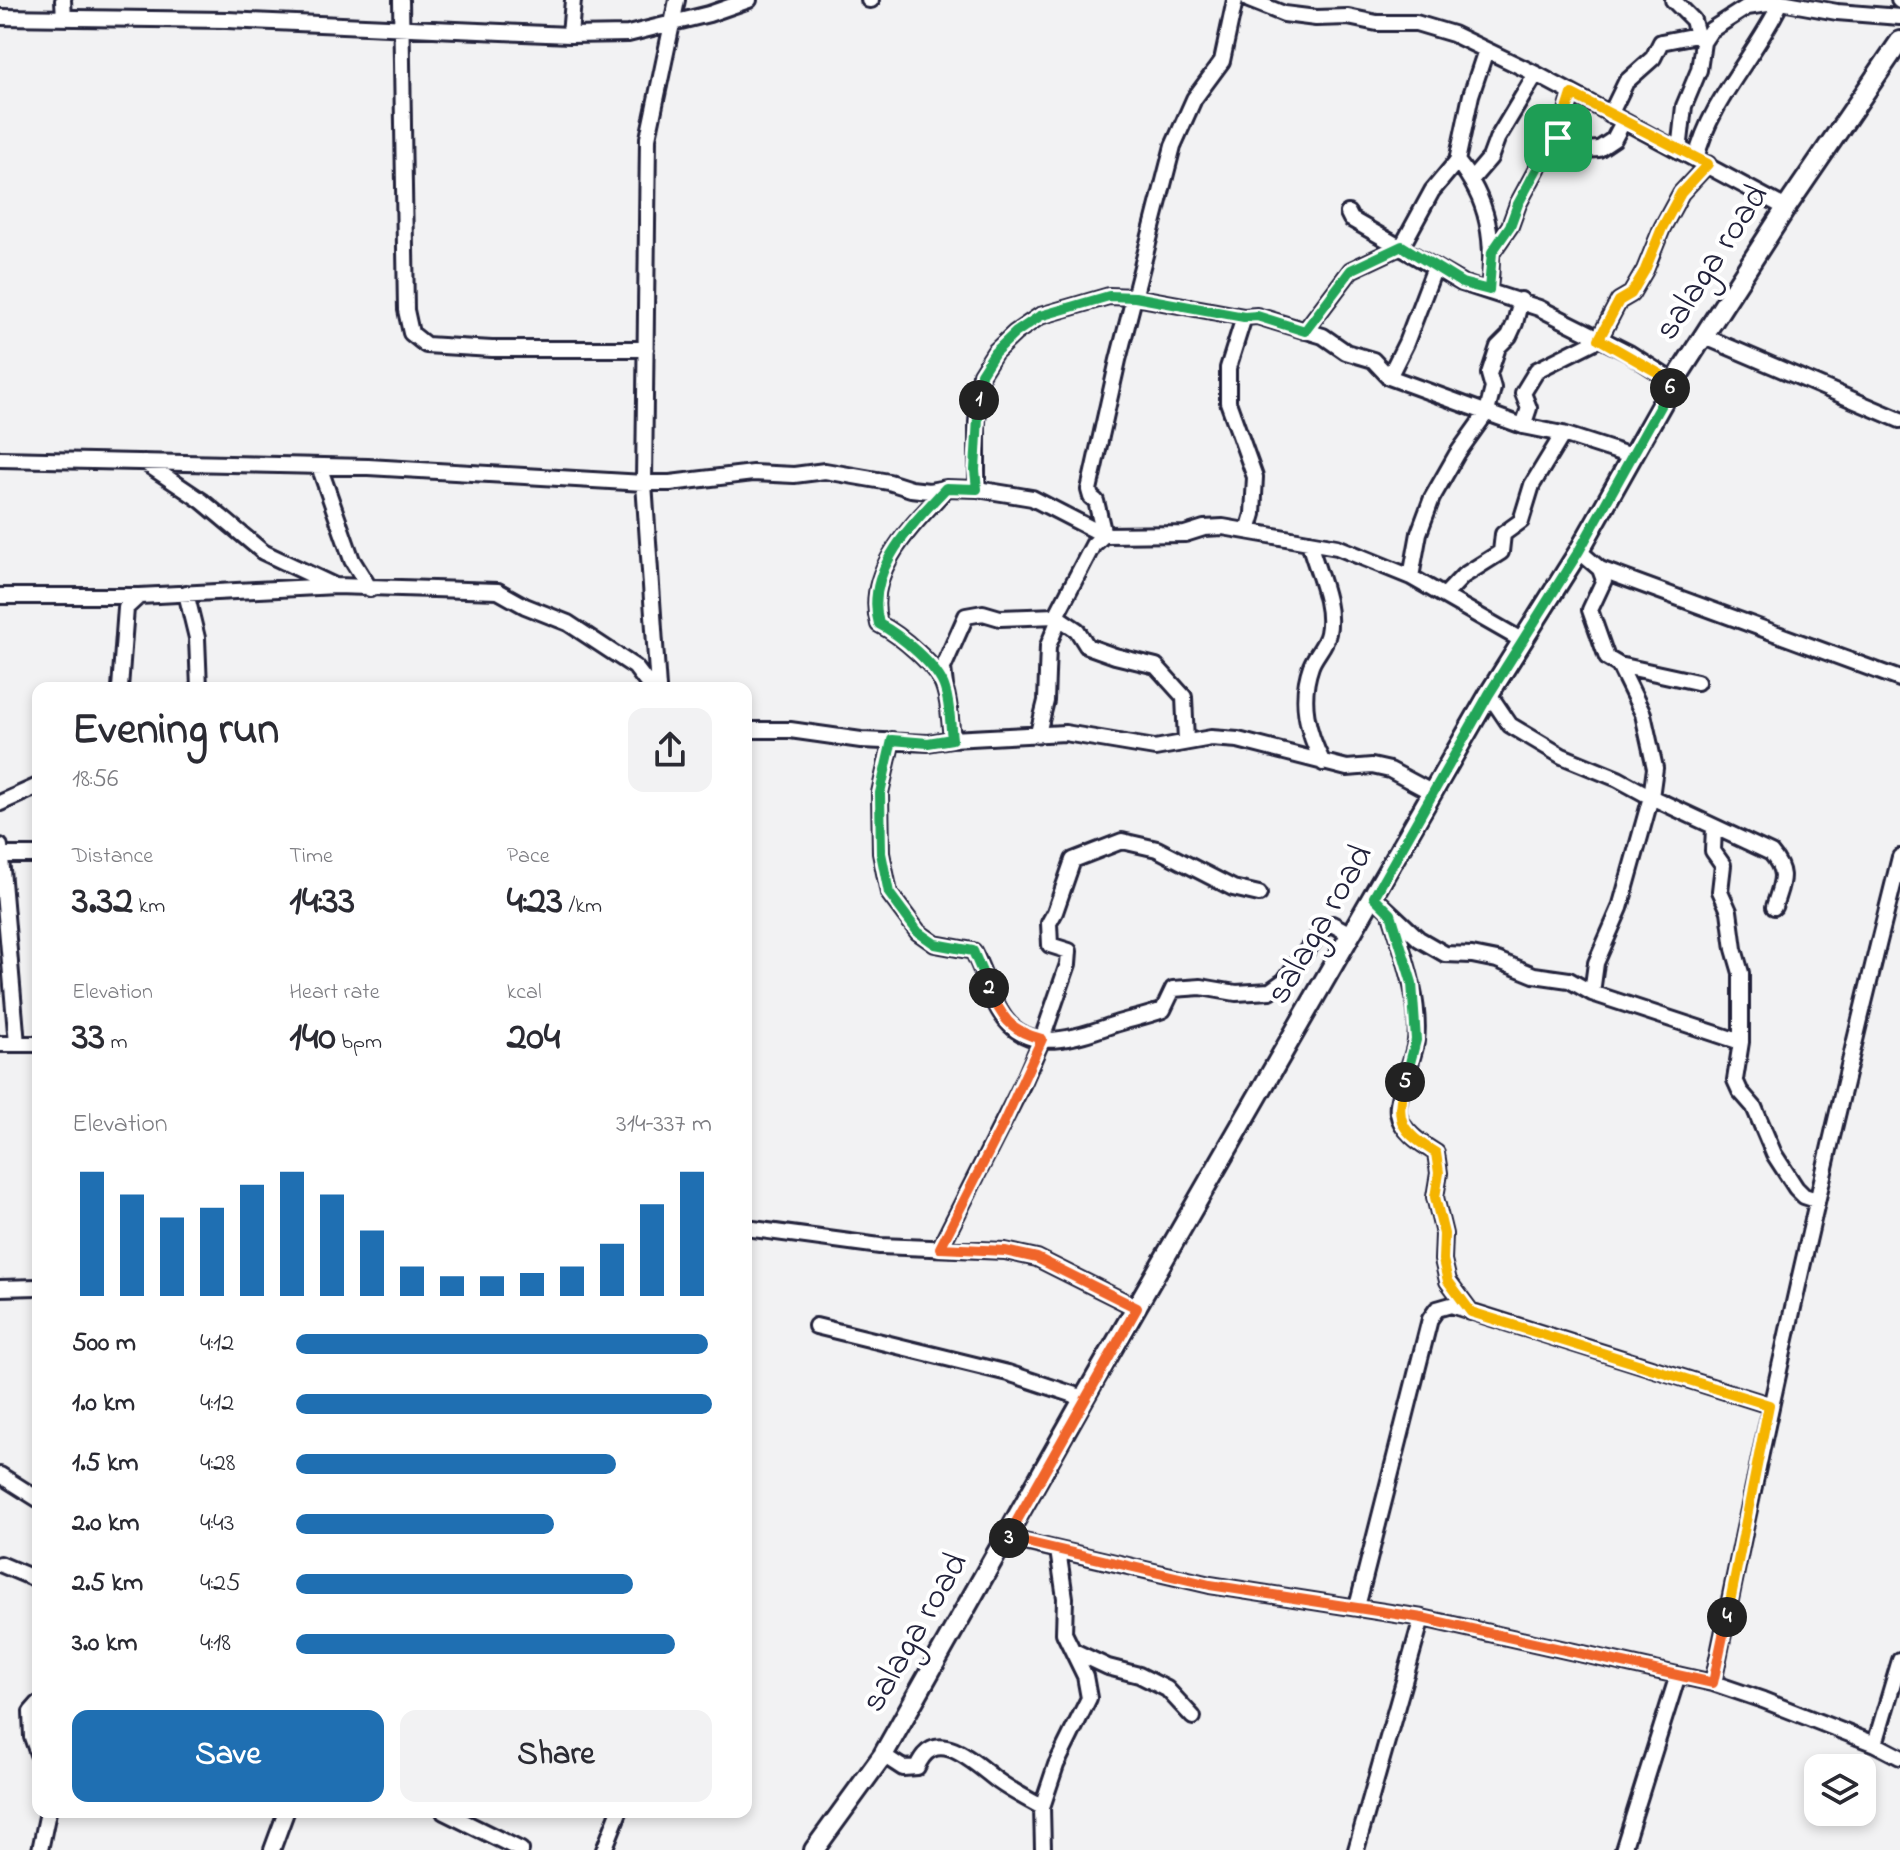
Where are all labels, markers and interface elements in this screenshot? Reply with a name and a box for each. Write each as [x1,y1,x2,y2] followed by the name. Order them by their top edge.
[1524,104,1592,172] pin
[1536,116,1580,160] icon: arrive
[1642,174,1784,352] street label: salaga road
[1650,368,1690,408] pin: 6
[1665,372,1675,404] text: 6
[959,380,999,420] pin: 1
[976,384,983,416] text: 1
[72,699,279,763] text: Evening run
[628,708,712,792] button: share
[72,761,119,799] text: 18:56
[1254,835,1388,1015] street label: salaga road
[72,841,153,873] text: Distance
[289,841,333,873] text: Time
[507,841,550,873] text: Pace
[72,873,133,932] text: 3.32
[289,873,355,932] text: 14:33
[507,873,563,932] text: 4:23
[133,891,165,923] text: km
[563,891,602,923] text: /km
[969,968,1009,1008] pin: 2
[984,972,994,1004] text: 2
[72,977,153,1009] text: Elevation
[289,977,380,1009] text: Heart rate
[507,977,542,1009] text: kcal
[72,1009,105,1068] text: 33
[289,1009,336,1068] text: 140
[507,1009,560,1068] text: 204
[105,1027,128,1059] text: m
[336,1027,382,1059] text: bpm
[1385,1062,1425,1102] pin: 5
[1399,1066,1411,1098] text: 5
[72,1106,168,1144] text: Elevation
[616,1106,712,1144] text: 314–337 m
[72,1325,136,1363] text: 500 m
[200,1325,234,1363] text: 4:12
[72,1385,135,1423] text: 1.0 km
[200,1385,234,1423] text: 4:12
[72,1445,139,1483] text: 1.5 km
[200,1445,236,1483] text: 4:28
[72,1505,140,1543] text: 2.0 km
[200,1505,234,1543] text: 4:43
[989,1518,1029,1558] pin: 3
[1004,1522,1014,1554] text: 3
[849,1543,983,1723] street label: salaga road
[72,1565,143,1603] text: 2.5 km
[200,1565,241,1603] text: 4:25
[1707,1597,1747,1637] pin: 4
[1722,1601,1732,1633] text: 4
[72,1625,137,1663] text: 3.0 km
[200,1625,231,1663] text: 4:18
[72,1710,384,1802] button: Save
[400,1710,712,1802] button: Share
[1804,1754,1876,1826] map controls
[1804,1754,1876,1826] button: layers

